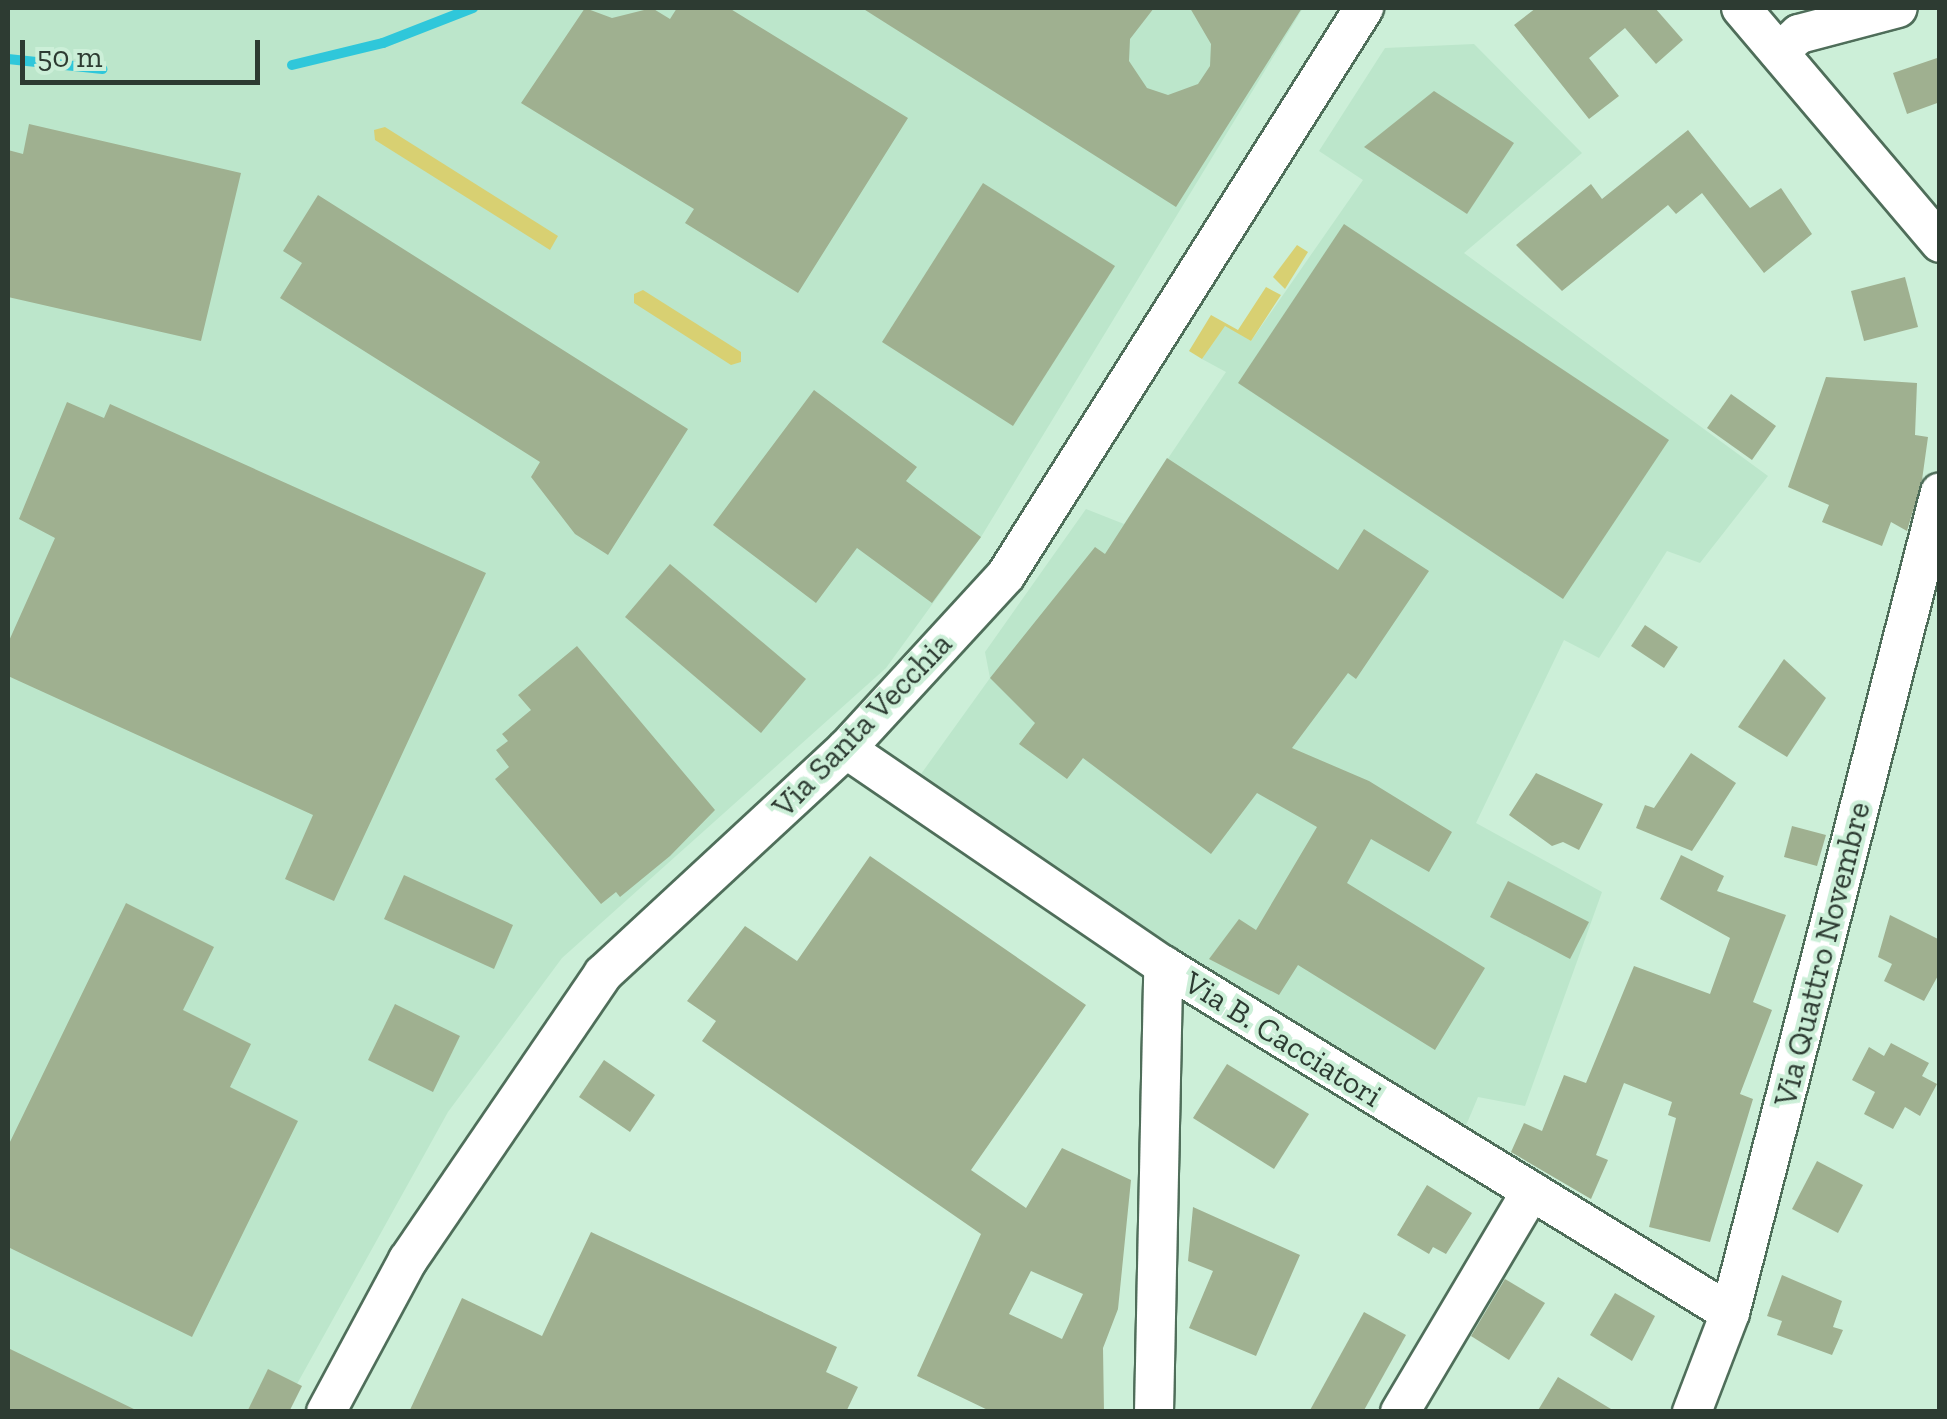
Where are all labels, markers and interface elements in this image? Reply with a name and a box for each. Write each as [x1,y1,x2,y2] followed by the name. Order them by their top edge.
[25,20,265,82] scale bar
[37,39,102,75] text: 50 m
[764,624,960,826] street label: Via Santa Vecchia
[1766,798,1878,1110] street label: Via Quattro Novembre
[1177,963,1389,1115] street label: Via B. Cacciatori

